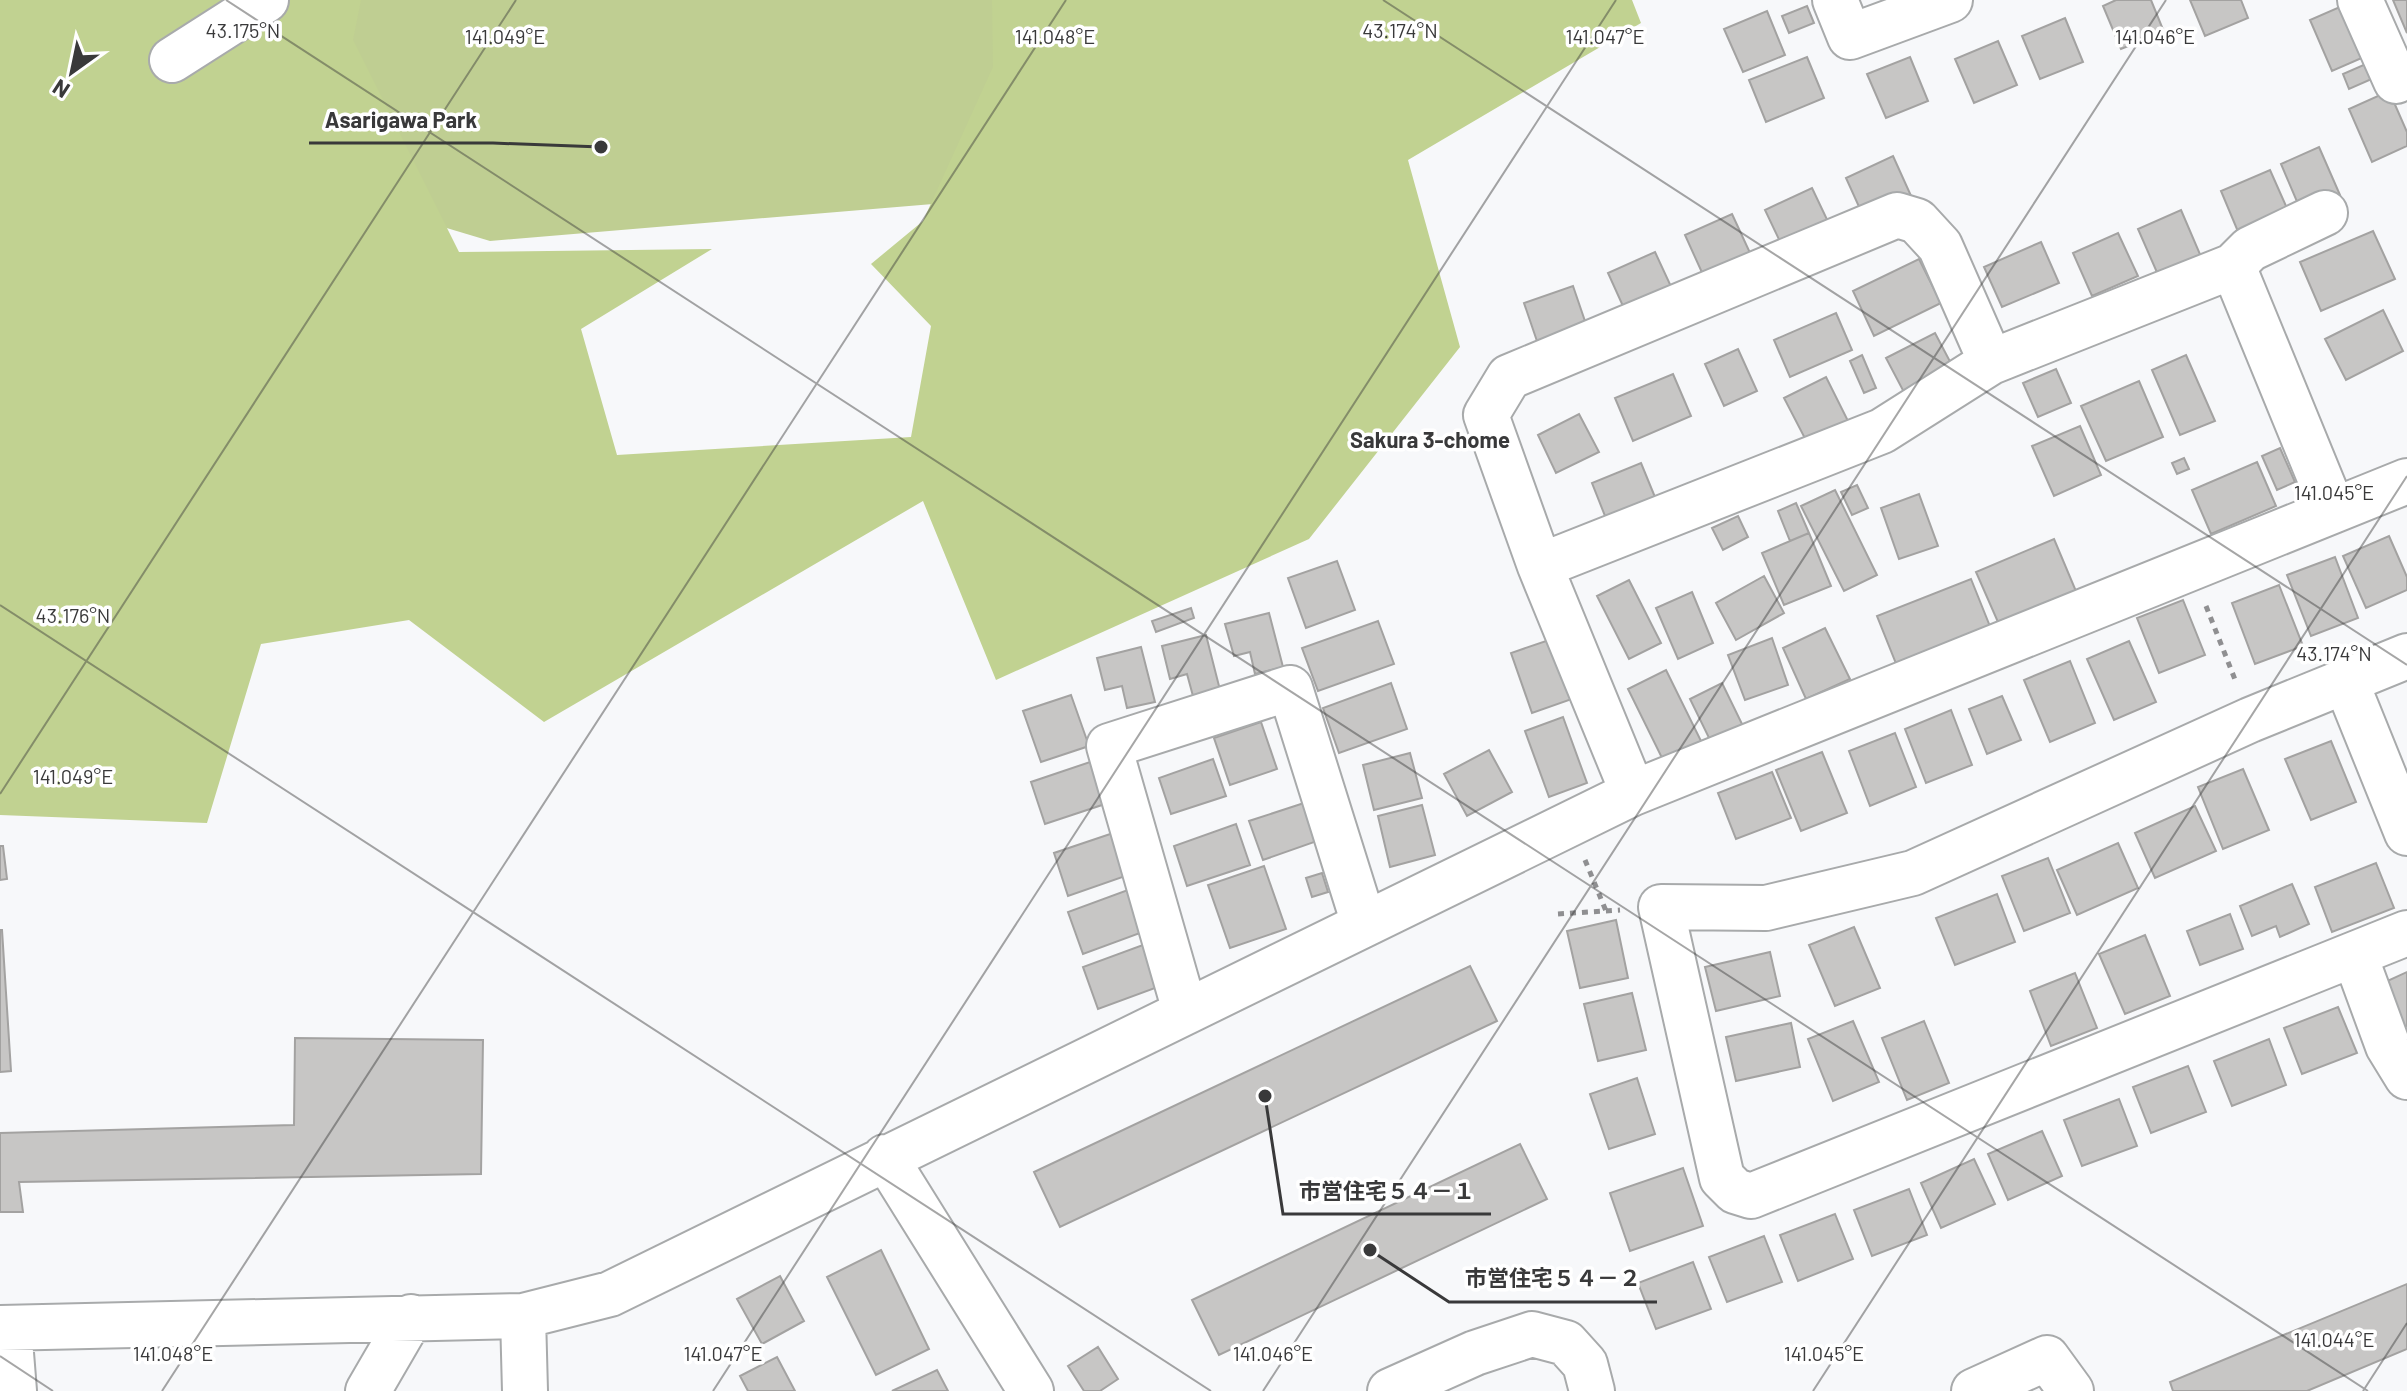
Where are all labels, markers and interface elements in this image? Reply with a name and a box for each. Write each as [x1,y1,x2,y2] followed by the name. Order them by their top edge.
[206,18,280,42] text: 43.175°N
[1362,18,1438,42] text: 43.174°N
[465,24,545,48] text: 141.049°E
[1015,24,1095,48] text: 141.048°E
[1566,24,1644,48] text: 141.047°E
[2115,24,2195,48] text: 141.046°E
[32,32,112,112] north arrow
[47,75,74,105] text: N
[309,97,493,143] callout: Asarigawa Park
[325,106,477,132] text: Asarigawa Park
[1350,426,1510,452] district label: Sakura 3-chome
[2294,480,2374,504] text: 141.045°E
[36,603,110,627] text: 43.176°N
[2296,641,2372,665] text: 43.174°N
[33,764,113,788] text: 141.049°E
[1283,1168,1491,1214] callout: 市営住宅５４－１
[1299,1177,1475,1203] text: 市営住宅５４－１
[1449,1256,1657,1302] callout: 市営住宅５４－２
[1465,1264,1641,1290] text: 市営住宅５４－２
[2293,1327,2375,1351] text: 141.044°E
[133,1341,213,1365] text: 141.048°E
[684,1341,762,1365] text: 141.047°E
[1233,1341,1313,1365] text: 141.046°E
[1784,1341,1864,1365] text: 141.045°E

